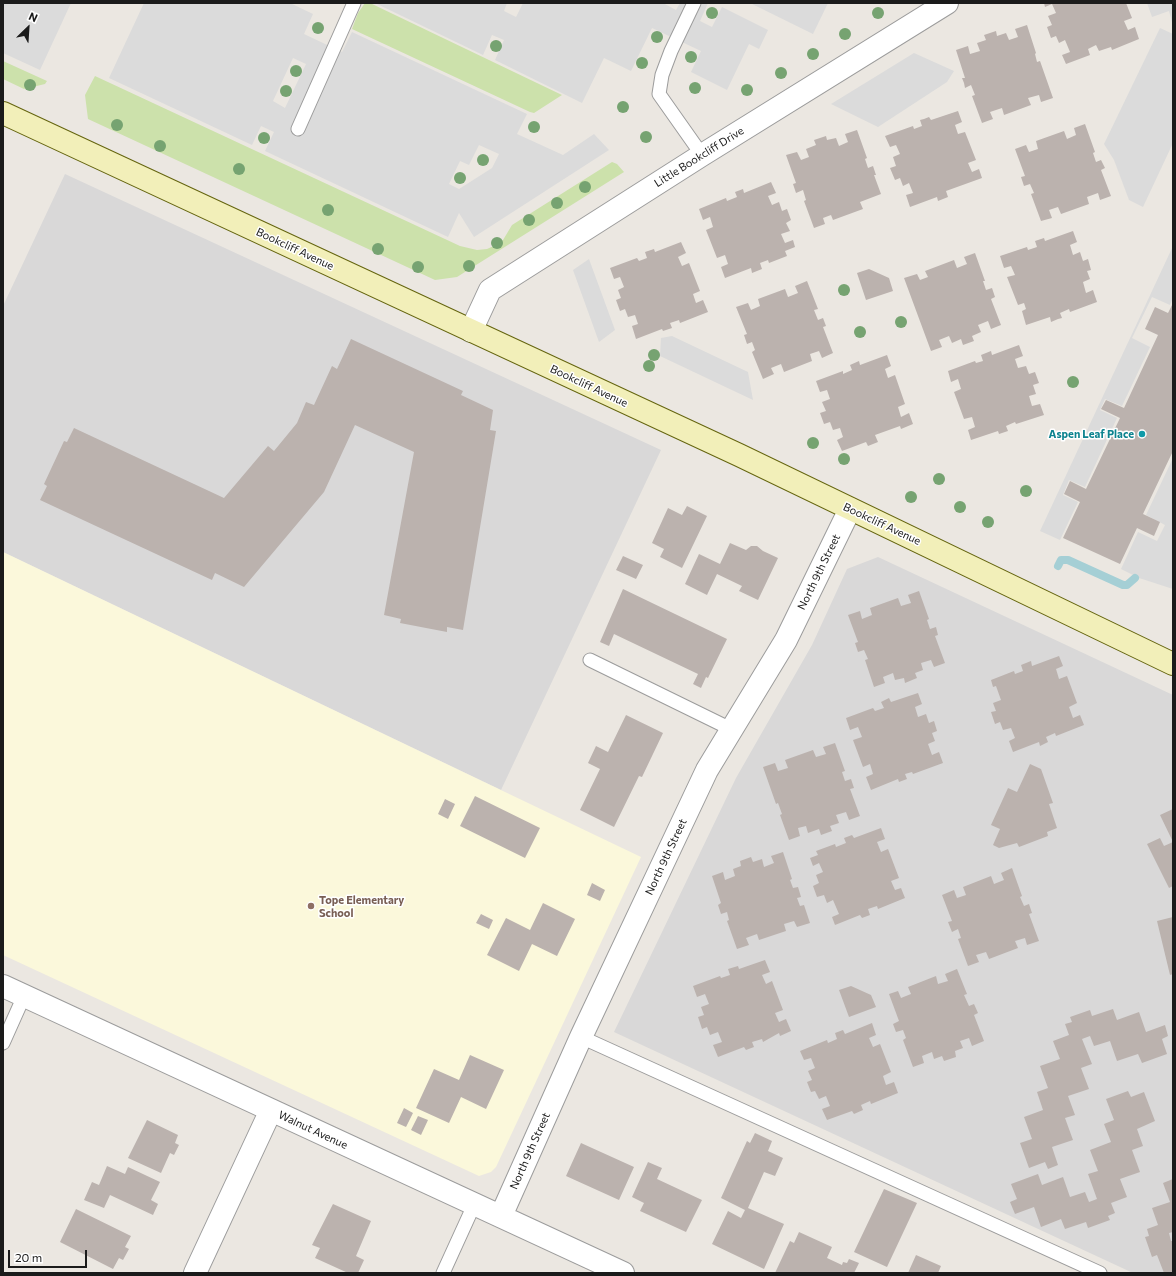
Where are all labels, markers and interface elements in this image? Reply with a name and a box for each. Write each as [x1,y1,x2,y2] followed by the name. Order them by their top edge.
[8,8,48,48] north arrow
[27,9,40,24] text: N
[652,124,746,190] street label: Little Bookcliff Drive
[254,225,336,273] street label: Bookcliff Avenue
[548,362,630,410] street label: Bookcliff Avenue
[1049,427,1134,441] place label: Aspen Leaf Place
[1137,429,1147,439] marker: Aspen Leaf Place
[841,500,923,548] street label: Bookcliff Avenue
[795,532,843,612] street label: North 9th Street
[643,817,689,897] street label: North 9th Street
[319,893,404,919] place label: Tope Elementary School
[306,901,316,911] marker: Tope Elementary School
[276,1108,350,1152] street label: Walnut Avenue
[507,1110,553,1192] street label: North 9th Street
[10,1242,89,1268] scale bar
[15,1250,42,1264] text: 20 m

